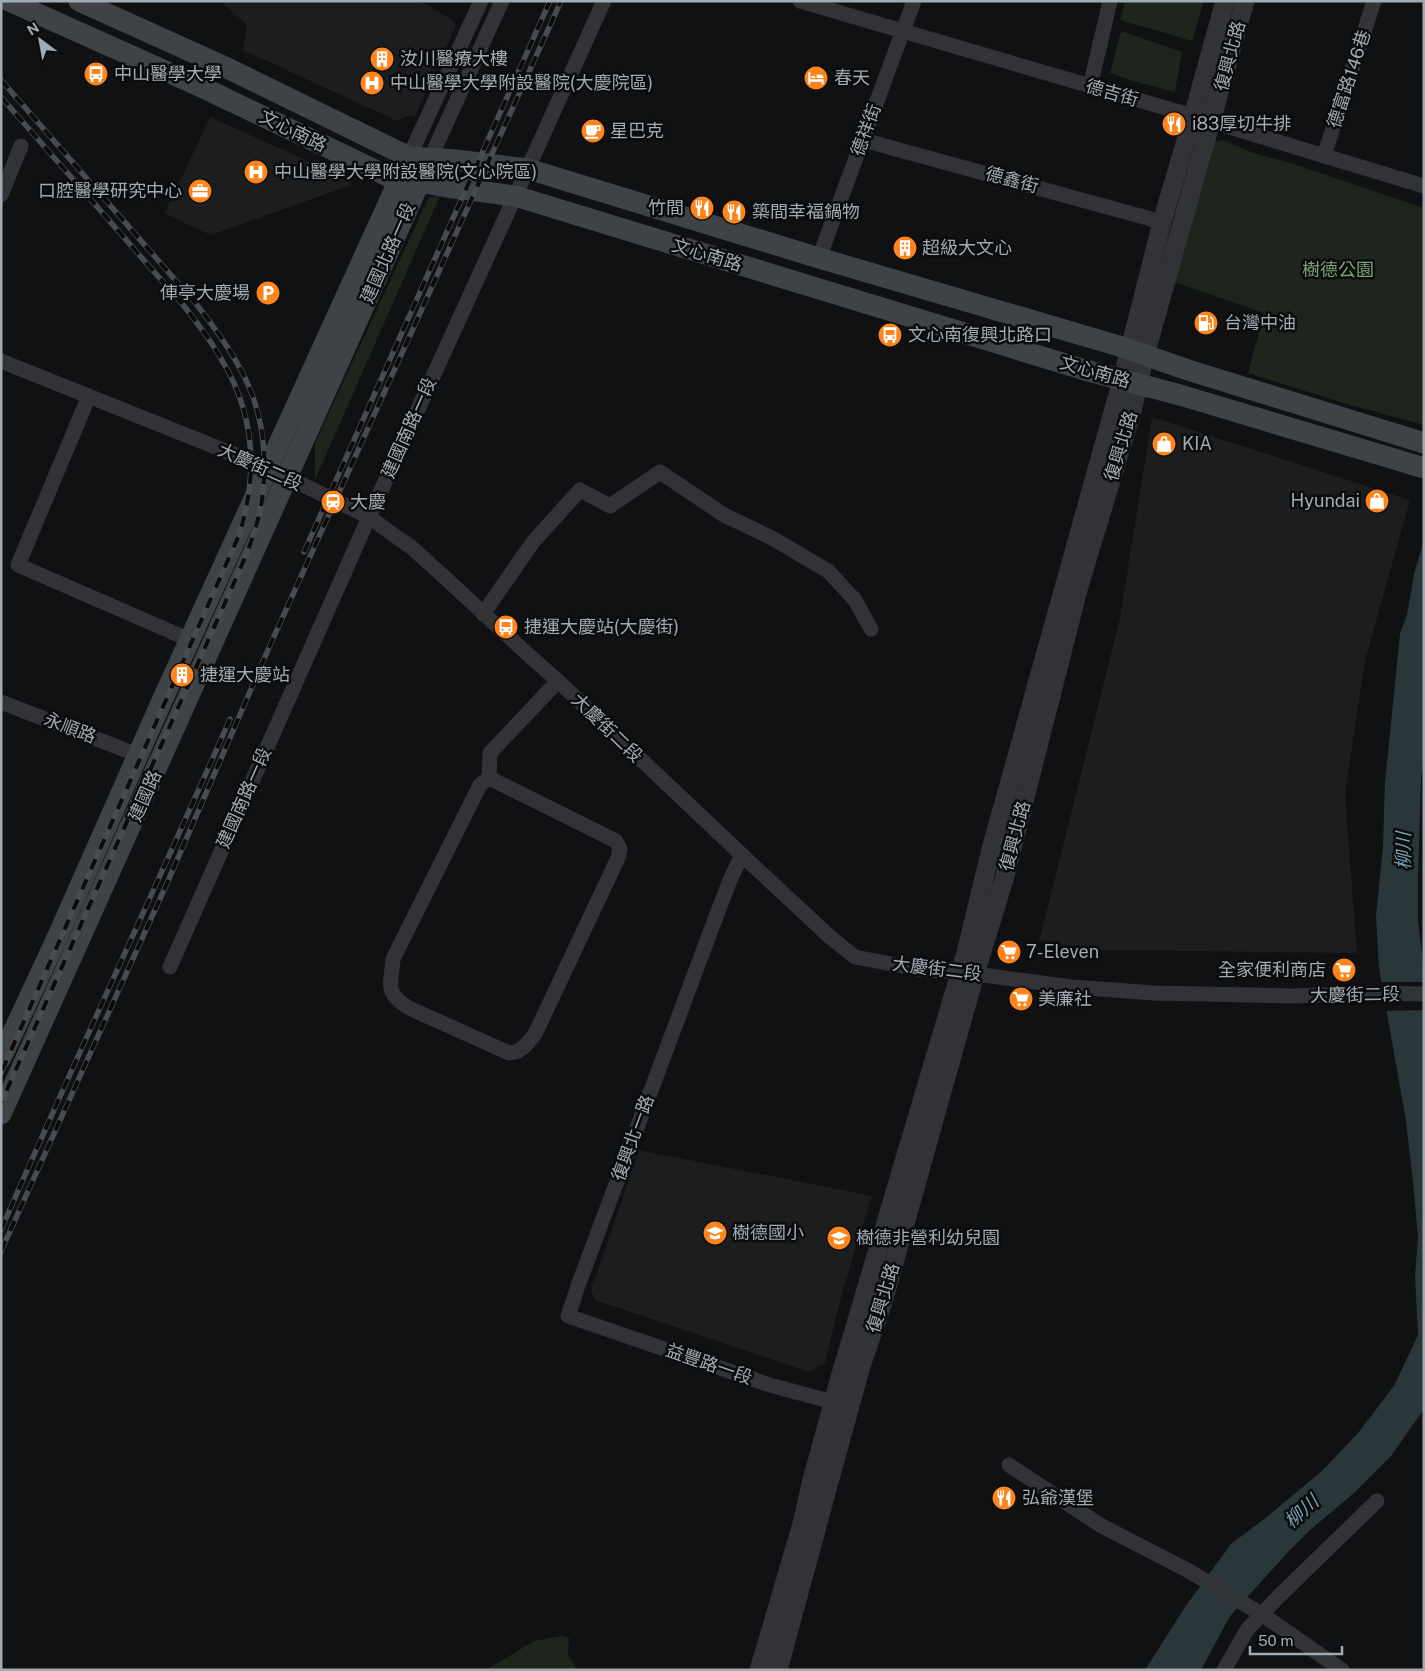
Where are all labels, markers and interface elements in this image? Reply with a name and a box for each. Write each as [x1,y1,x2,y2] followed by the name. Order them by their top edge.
[15,15,65,65] north arrow
[1210,18,1249,93] street label: 復興北路
[24,19,42,39] text: N
[1323,27,1374,131] street label: 德富路146巷
[369,46,395,72] building icon: 汝川醫療大樓
[400,48,508,69] place label: 汝川醫療大樓
[83,61,109,87] bus stop icon: 中山醫學大學
[114,63,222,84] place label: 中山醫學大學
[803,65,829,91] hotel icon: 春天
[834,67,870,88] place label: 春天
[359,70,385,96] hospital icon: 中山醫學大學附設醫院(大慶院區)
[390,72,653,93] place label: 中山醫學大學附設醫院(大慶院區)
[1083,75,1141,110] street label: 德吉街
[846,101,885,159] street label: 德祥街
[256,105,330,156] street label: 文心南路
[1161,111,1187,137] restaurant icon: i83厚切牛排
[1192,113,1291,134] place label: i83厚切牛排
[580,118,606,144] cafe icon: 星巴克
[610,120,664,141] place label: 星巴克
[243,159,269,185] hospital icon: 中山醫學大學附設醫院(文心院區)
[274,161,537,182] place label: 中山醫學大學附設醫院(文心院區)
[983,162,1041,197] street label: 德鑫街
[187,178,213,204] office icon: 口腔醫學研究中心
[38,180,182,201] place label: 口腔醫學研究中心
[689,195,715,221] restaurant icon: 竹間
[648,197,684,218] place label: 竹間
[356,199,419,306] street label: 建國北路一段
[721,199,747,225] restaurant icon: 築間幸福鍋物
[752,201,860,222] place label: 築間幸福鍋物
[670,234,745,275] street label: 文心南路
[892,235,918,261] building icon: 超級大文心
[922,237,1012,258] place label: 超級大文心
[1302,259,1374,280] park label: 樹德公園
[255,280,281,306] parking icon: 俥亭大慶場
[160,282,250,303] place label: 俥亭大慶場
[1193,310,1219,336] fuel station icon: 台灣中油
[1224,312,1296,333] place label: 台灣中油
[877,322,903,348] bus stop icon: 文心南復興北路口
[908,324,1052,345] place label: 文心南復興北路口
[1058,352,1133,392] street label: 文心南路
[377,374,440,481] street label: 建國南路一段
[1100,408,1141,483] street label: 復興北路
[1151,431,1177,457] shop icon: KIA
[1182,433,1212,454] place label: KIA
[215,439,306,494] street label: 大慶街二段
[1364,488,1390,514] shop icon: Hyundai
[320,489,346,515] station icon: 大慶
[1290,490,1360,511] place label: Hyundai
[350,491,386,512] place label: 大慶
[493,614,519,640] bus stop icon: 捷運大慶站(大慶街)
[524,616,679,637] place label: 捷運大慶站(大慶街)
[169,662,195,688] building icon: 捷運大慶站
[200,664,290,685] place label: 捷運大慶站
[568,689,647,766] street label: 大慶街二段
[41,708,99,747] street label: 永順路
[212,744,275,851] street label: 建國南路一段
[124,767,165,825] street label: 建國路
[995,798,1034,873] street label: 復興北路
[1392,830,1414,870] water label: 柳川
[996,939,1022,965] supermarket icon: 7-Eleven
[1026,941,1099,962] place label: 7-Eleven
[891,953,983,984] street label: 大慶街二段
[1331,957,1357,983] supermarket icon: 全家便利商店
[1218,959,1326,980] place label: 全家便利商店
[1310,983,1400,1006] street label: 大慶街二段
[1008,986,1034,1012] supermarket icon: 美廉社
[1038,988,1092,1009] place label: 美廉社
[607,1092,658,1184] street label: 復興北一路
[702,1220,728,1246] school or university icon: 樹德國小
[732,1222,804,1243] place label: 樹德國小
[826,1225,852,1251] school or university icon: 樹德非營利幼兒園
[856,1227,1000,1248] place label: 樹德非營利幼兒園
[862,1260,903,1335] street label: 復興北路
[663,1339,755,1388] street label: 益豐路一段
[991,1485,1017,1511] restaurant icon: 弘爺漢堡
[1022,1487,1094,1508] place label: 弘爺漢堡
[1280,1489,1324,1532] water label: 柳川
[1250,1624,1342,1656] scale bar
[1258,1632,1293,1649] text: 50 m

